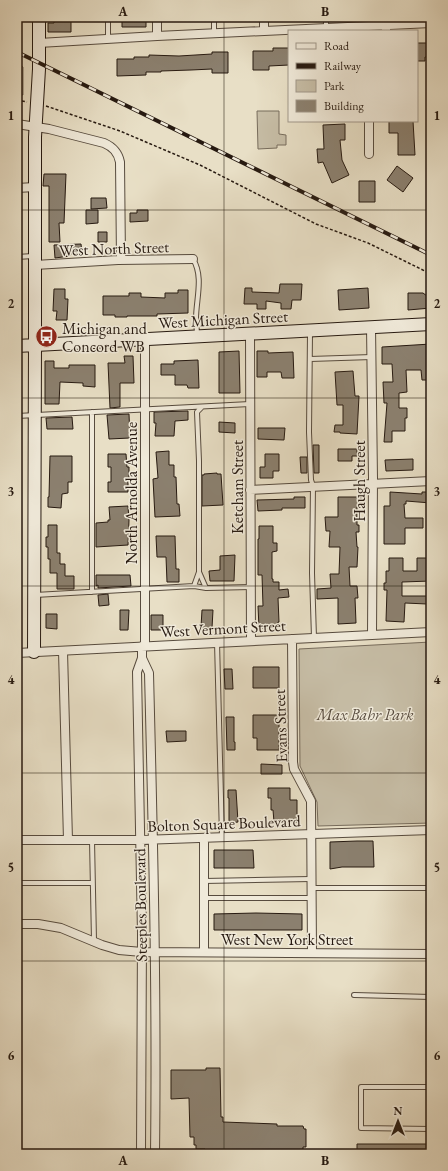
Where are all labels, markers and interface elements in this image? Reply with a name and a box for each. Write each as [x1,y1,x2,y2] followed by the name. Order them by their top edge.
[117,3,128,20] text: A
[321,3,329,20] text: B
[288,30,418,122] legend
[324,38,350,54] text: Road
[324,58,362,74] text: Railway
[324,78,345,94] text: Park
[324,98,365,114] text: Building
[8,107,15,124] text: 1
[434,107,441,124] text: 1
[59,236,169,261] street label: West North Street
[8,295,15,312] text: 2
[434,295,441,312] text: 2
[158,306,288,333] street label: West Michigan Street
[62,318,148,357] place label: Michigan and Concord WB
[33,324,59,350] bus stop icon: Michigan and Concord WB
[121,422,142,564] street label: North Arnolda Avenue
[227,440,248,534] street label: Ketcham Street
[349,440,370,522] street label: Haugh Street
[8,483,15,500] text: 3
[434,483,441,500] text: 3
[160,615,286,642] street label: West Vermont Street
[8,671,15,688] text: 4
[434,671,441,688] text: 4
[269,689,292,763] street label: Evans Street
[316,704,414,725] park label: Max Bahr Park
[147,810,302,837] street label: Bolton Square Boulevard
[129,847,152,962] street label: Steeples Boulevard
[8,859,14,876] text: 5
[434,859,440,876] text: 5
[221,929,353,950] street label: West New York Street
[8,1047,15,1064] text: 6
[434,1047,441,1064] text: 6
[378,1101,418,1141] north arrow
[394,1104,403,1118] text: N
[117,1152,128,1169] text: A
[321,1152,329,1169] text: B

